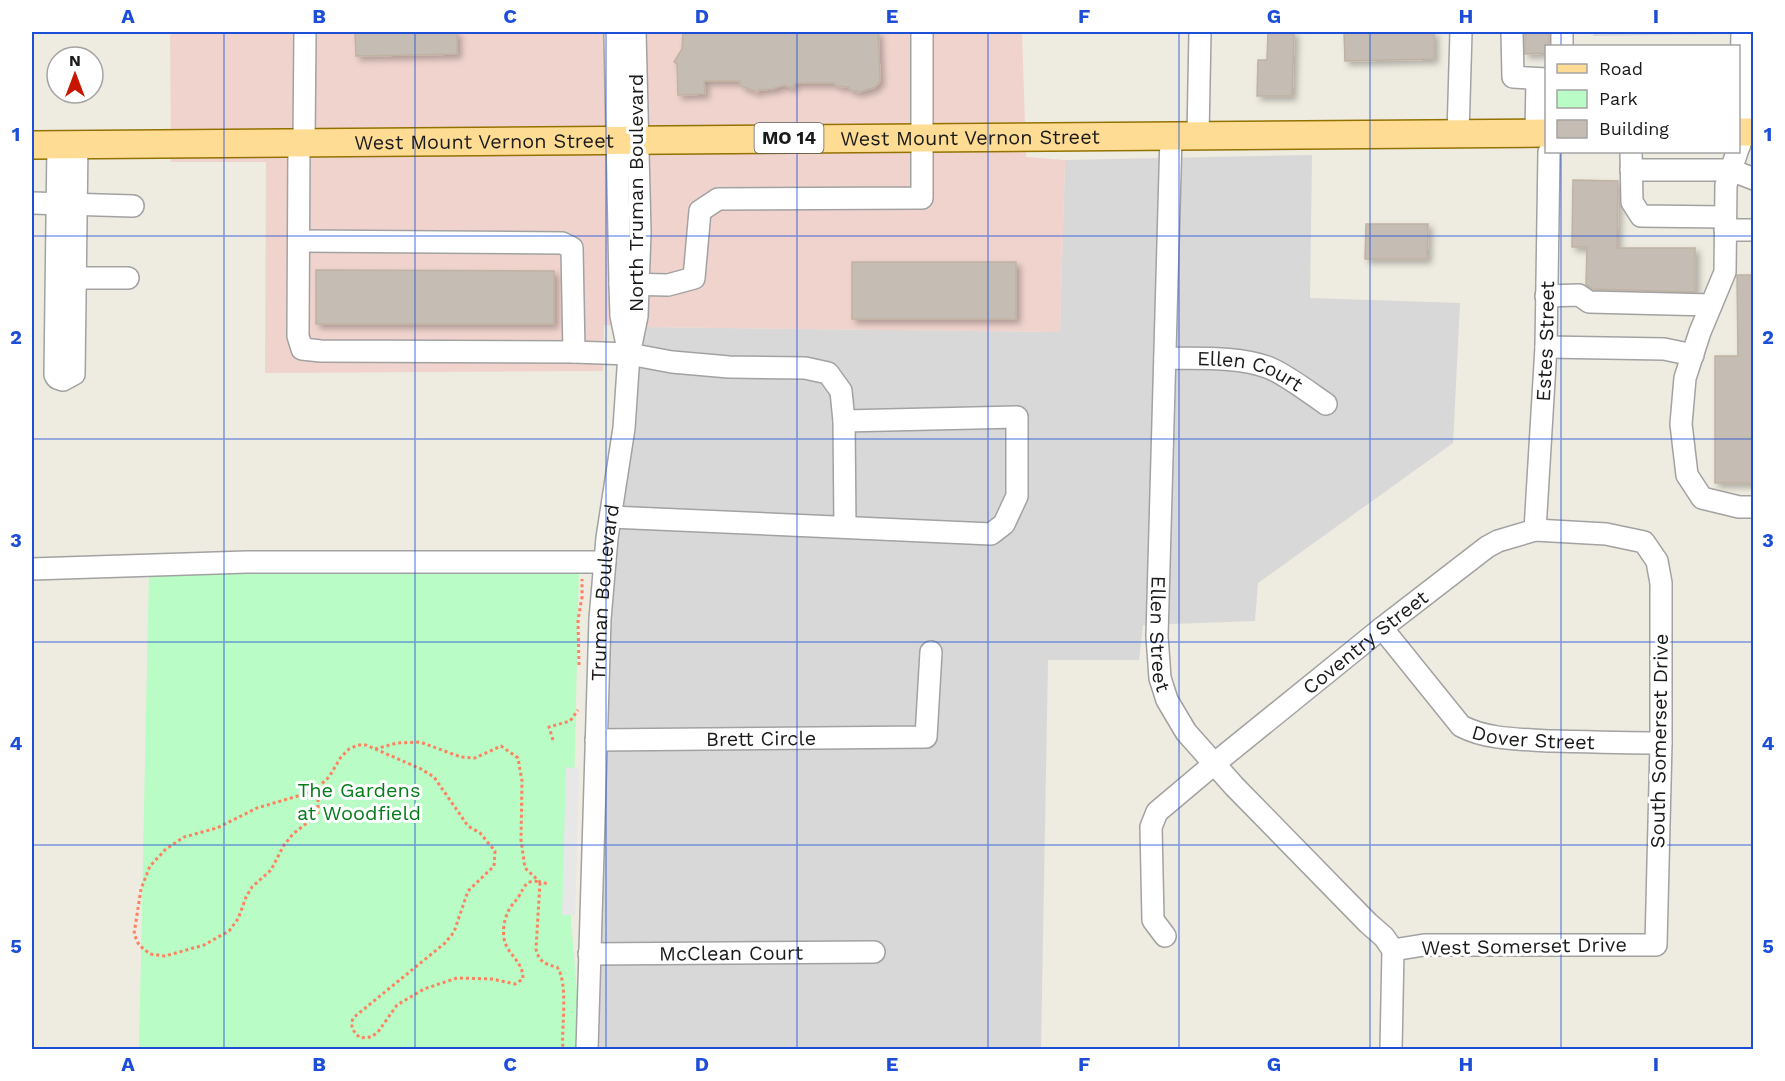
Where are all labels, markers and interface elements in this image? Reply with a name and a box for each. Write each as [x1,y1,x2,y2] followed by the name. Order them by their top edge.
[121,4,135,28] text: A
[312,4,326,28] text: B
[503,4,517,28] text: C
[695,4,709,28] text: D
[886,4,898,28] text: E
[1078,4,1090,28] text: F
[1267,4,1281,28] text: G
[1459,4,1473,28] text: H
[1653,4,1659,28] text: I
[45,45,105,105] north arrow
[1545,45,1740,153] legend
[69,51,81,70] text: N
[1599,58,1643,79] text: Road
[624,74,648,312] street label: North Truman Boulevard
[1599,88,1638,109] text: Park
[1599,118,1669,139] text: Building
[12,122,20,146] text: 1
[1764,122,1772,146] text: 1
[754,123,824,153] road number: MO 14
[840,125,1100,151] street label: West Mount Vernon Street
[354,128,614,154] street label: West Mount Vernon Street
[1531,280,1559,402] street label: Estes Street
[10,325,22,349] text: 2
[1762,325,1774,349] text: 2
[1197,346,1308,397] street label: Ellen Court
[586,502,624,681] street label: Truman Boulevard
[10,528,22,552] text: 3
[1762,528,1774,552] text: 3
[1145,575,1176,695] street label: Ellen Street
[1298,585,1433,699] street label: Coventry Street
[1645,633,1673,849] street label: South Somerset Drive
[1469,720,1596,754] street label: Dover Street
[706,726,816,751] street label: Brett Circle
[10,731,23,755] text: 4
[1762,731,1775,755] text: 4
[297,778,421,825] park label: The Gardens at Woodfield
[1421,932,1627,960] street label: West Somerset Drive
[10,934,22,958] text: 5
[1762,934,1774,958] text: 5
[659,940,804,966] street label: McClean Court
[121,1052,135,1076] text: A
[312,1052,326,1076] text: B
[503,1052,517,1076] text: C
[695,1052,709,1076] text: D
[886,1052,898,1076] text: E
[1078,1052,1090,1076] text: F
[1267,1052,1281,1076] text: G
[1459,1052,1473,1076] text: H
[1653,1052,1659,1076] text: I

